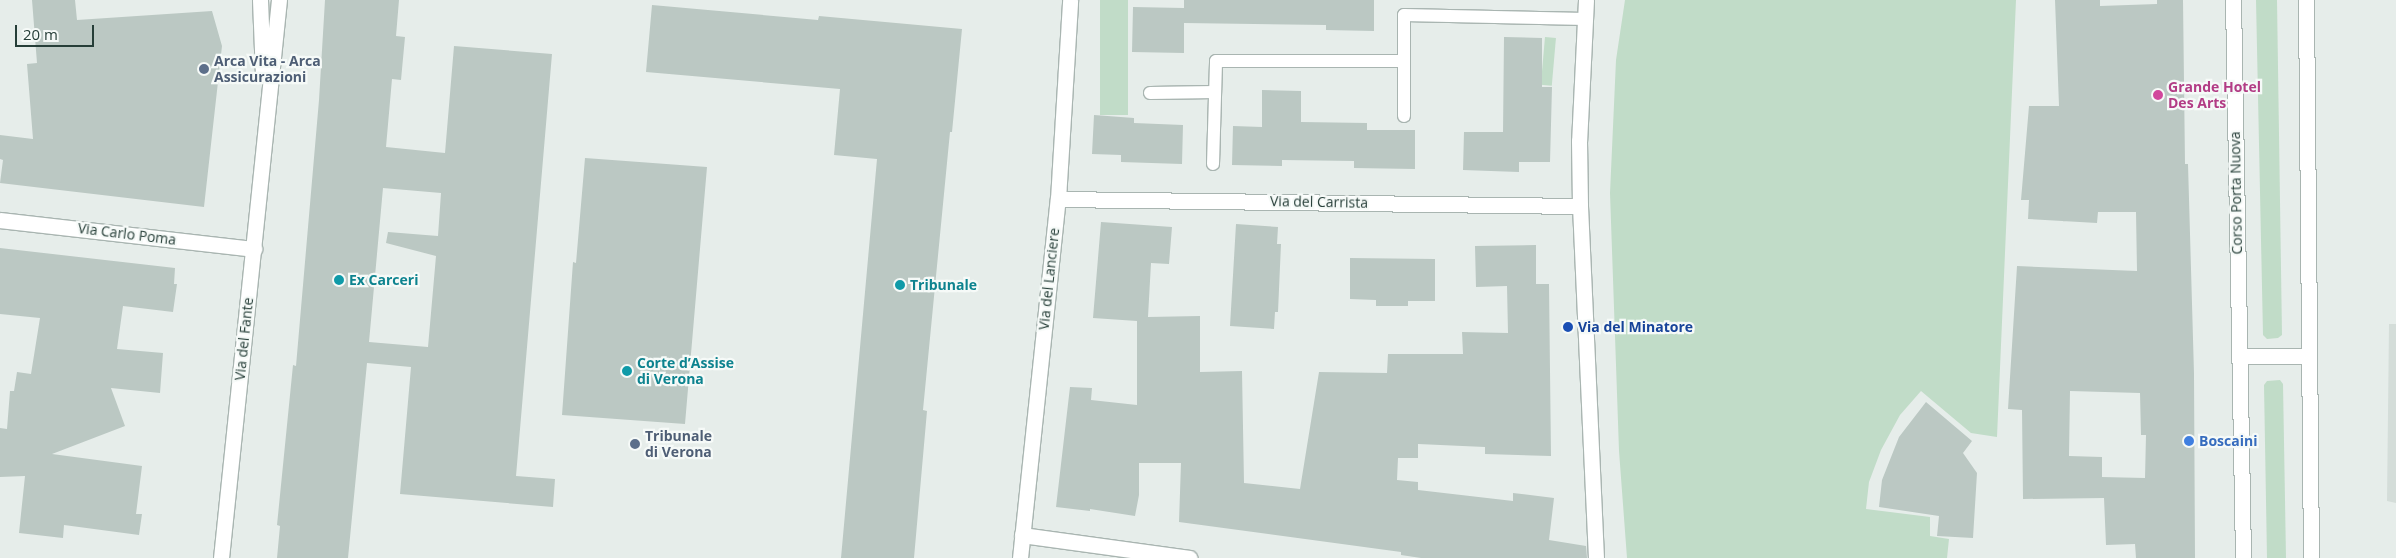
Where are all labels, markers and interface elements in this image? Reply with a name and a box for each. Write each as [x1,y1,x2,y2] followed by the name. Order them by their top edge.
[18,15,96,47] scale bar
[23,24,58,44] text: 20 m
[214,53,321,85] place label: Arca Vita - Arca Assicurazioni
[198,63,210,75] marker: Arca Vita - Arca Assicurazioni
[2168,79,2261,111] place label: Grande Hotel Des Arts
[2152,89,2164,101] marker: Grande Hotel Des Arts
[2227,131,2245,255] street label: Corso Porta Nuova
[1270,193,1368,211] street label: Via del Carrista
[77,220,177,248] street label: Via Carlo Poma
[1035,227,1063,331] street label: Via del Lanciere
[349,272,418,288] place label: Ex Carceri
[333,274,345,286] marker: Ex Carceri
[910,277,977,293] place label: Tribunale
[894,279,906,291] marker: Tribunale
[231,297,257,381] street label: Via del Fante
[1578,319,1693,335] place label: Via del Minatore
[1562,321,1574,333] marker: Via del Minatore
[637,355,734,388] place label: Corte d’Assise di Verona
[621,365,633,377] marker: Corte d’Assise di Verona
[645,428,712,461] place label: Tribunale di Verona
[2199,433,2257,449] place label: Boscaini
[2183,435,2195,447] marker: Boscaini
[629,438,641,450] marker: Tribunale di Verona

